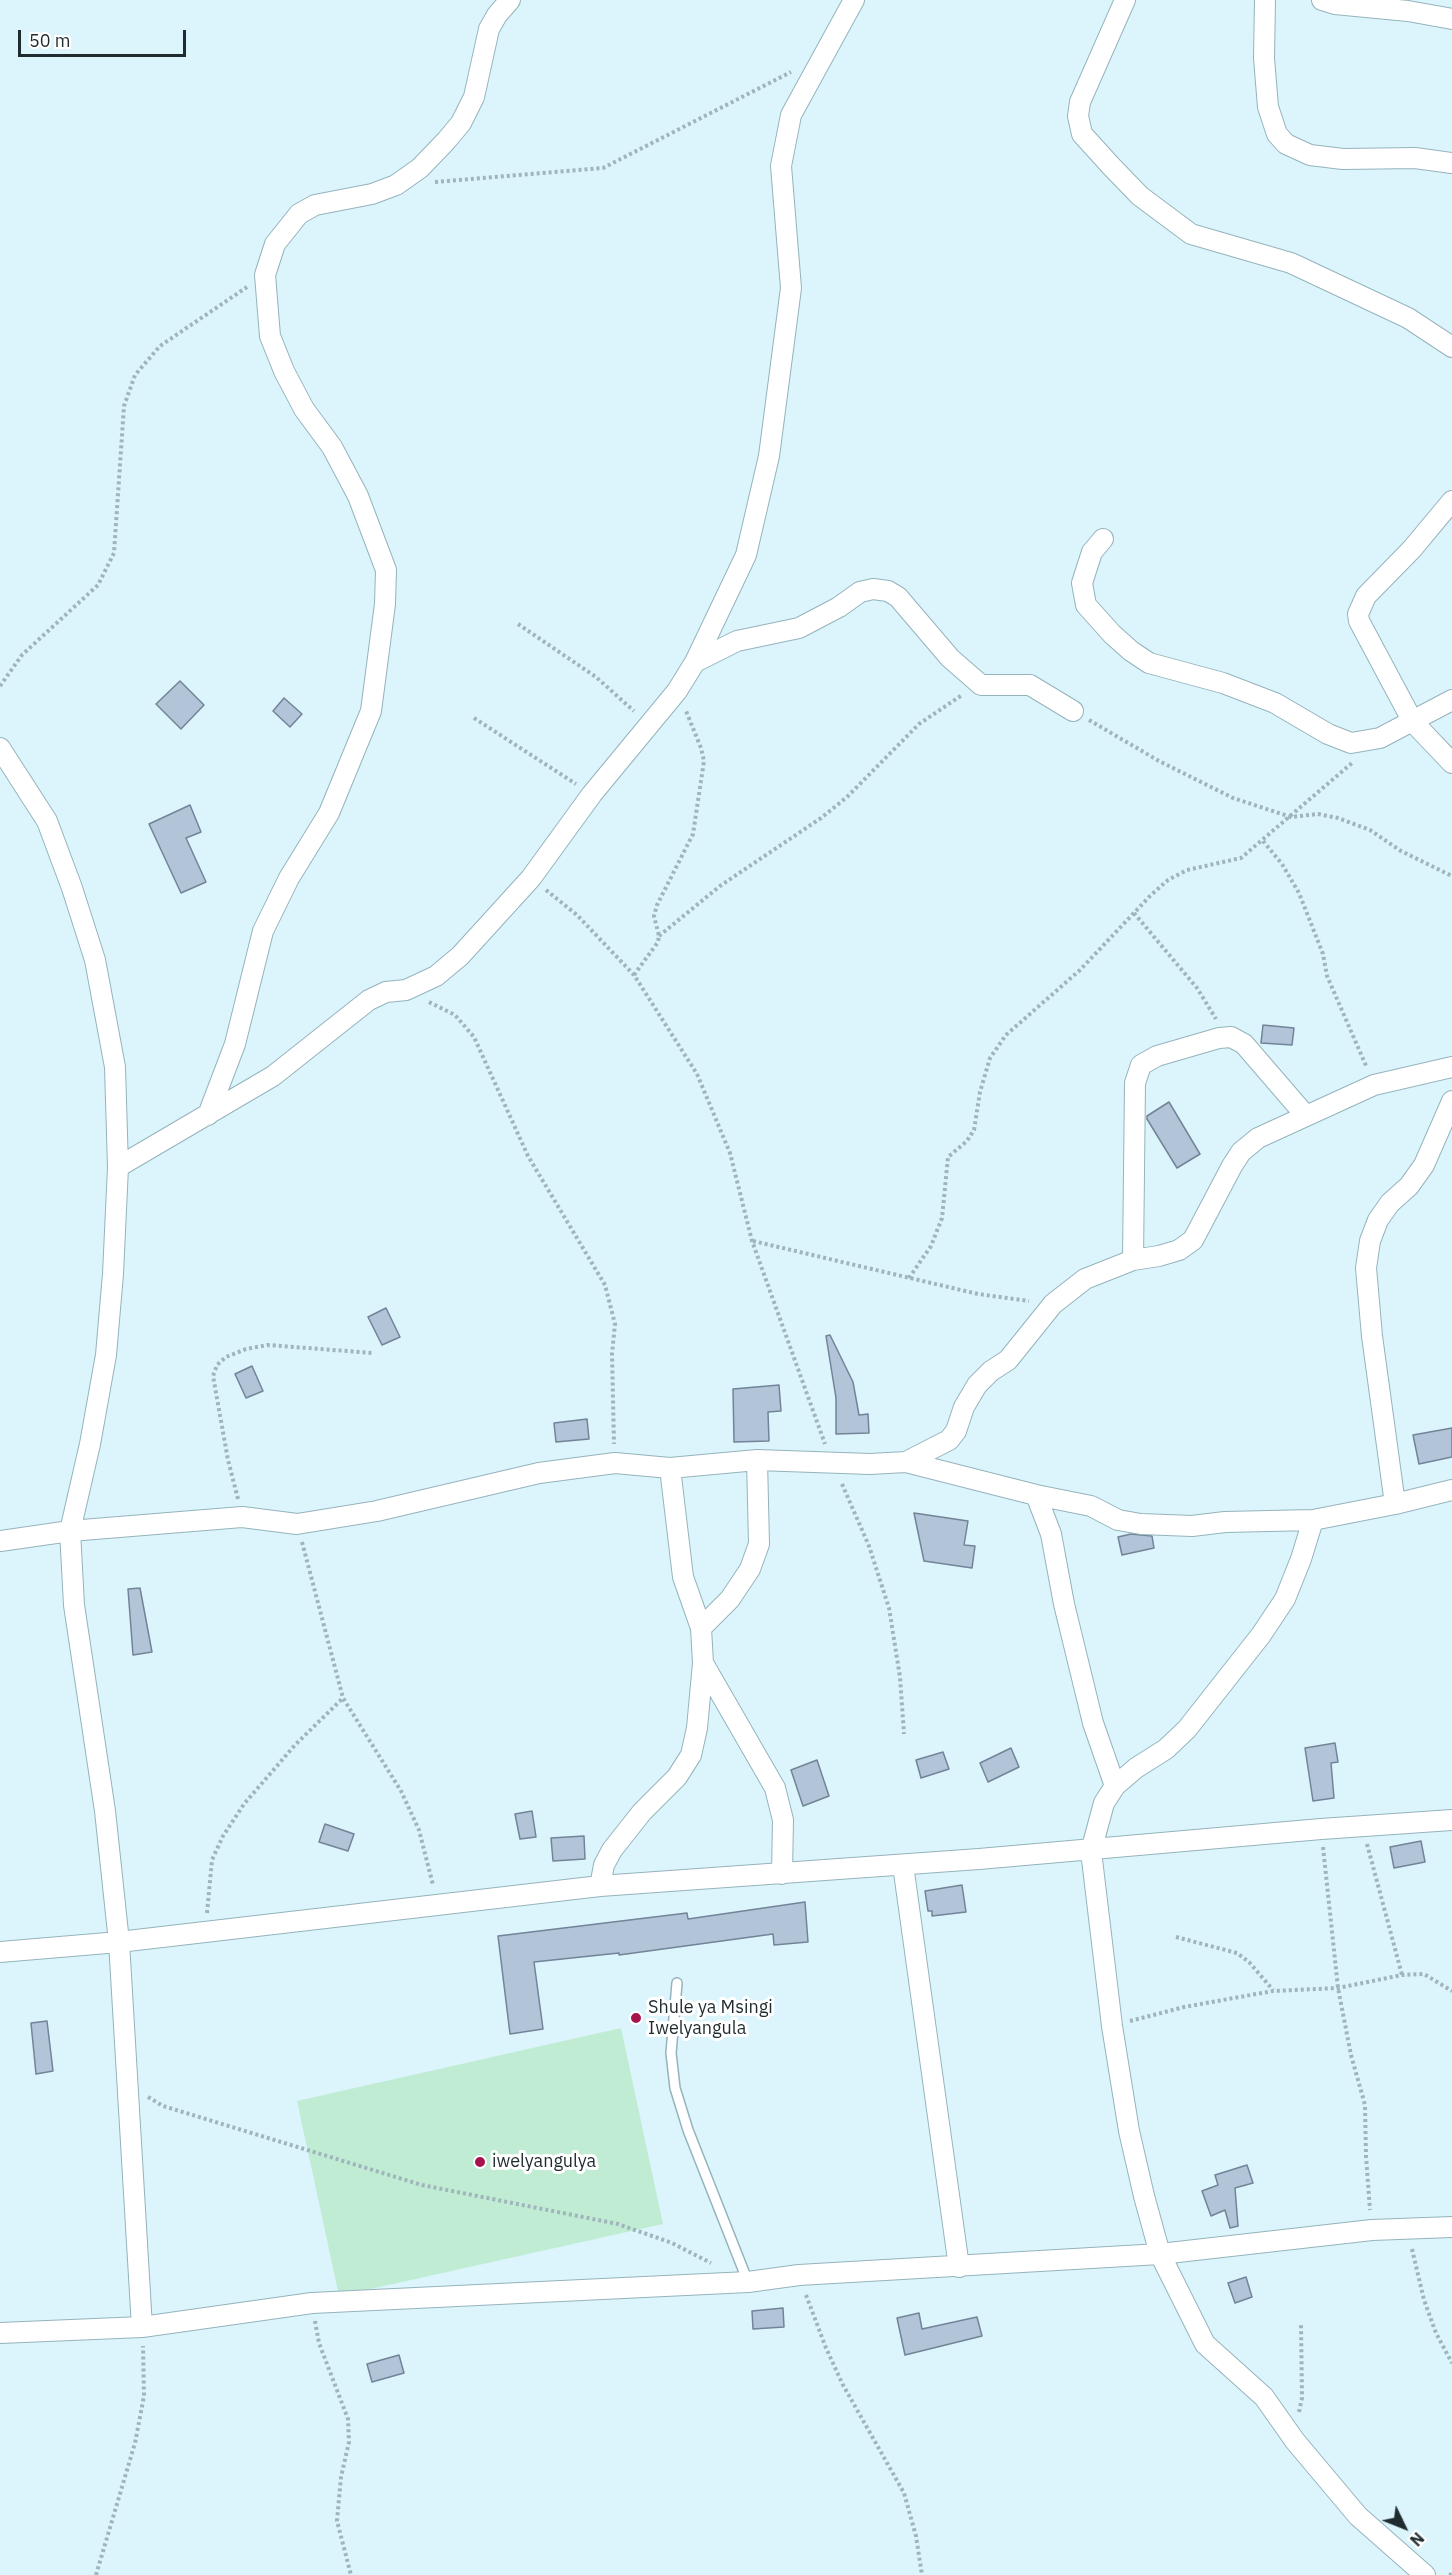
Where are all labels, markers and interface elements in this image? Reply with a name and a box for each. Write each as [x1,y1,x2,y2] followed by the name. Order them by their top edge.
[21,18,189,56] scale bar
[29,29,71,52] text: 50 m
[648,1997,773,2040] place label: Shule ya Msingi Iwelyangula
[629,2011,643,2025] marker: Shule ya Msingi Iwelyangula
[492,2151,596,2173] place label: iwelyangulya
[473,2155,487,2169] marker: iwelyangulya
[1374,2497,1434,2557] north arrow
[1406,2528,1428,2550] text: N

